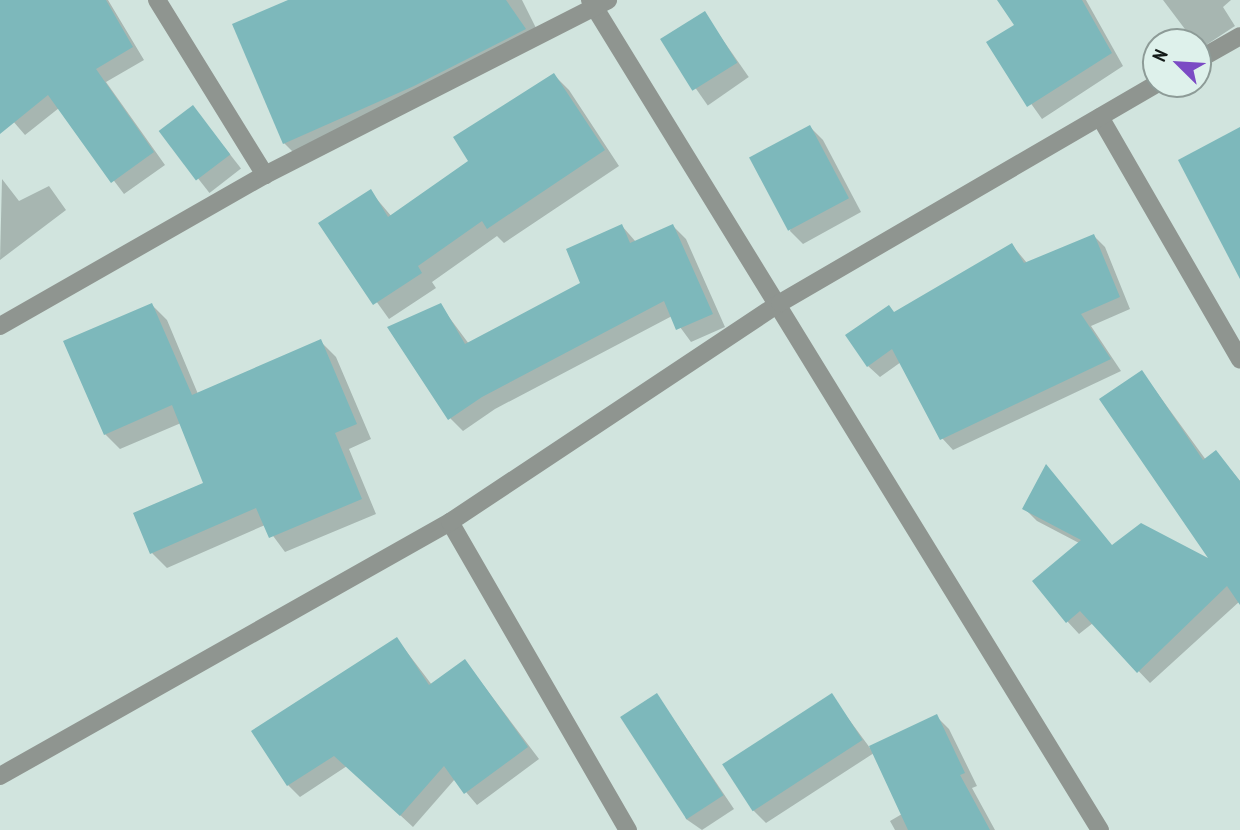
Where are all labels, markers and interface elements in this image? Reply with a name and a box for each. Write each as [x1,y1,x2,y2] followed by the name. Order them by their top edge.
[1142,28,1212,98] north arrow
[1147,46,1173,65] text: N

